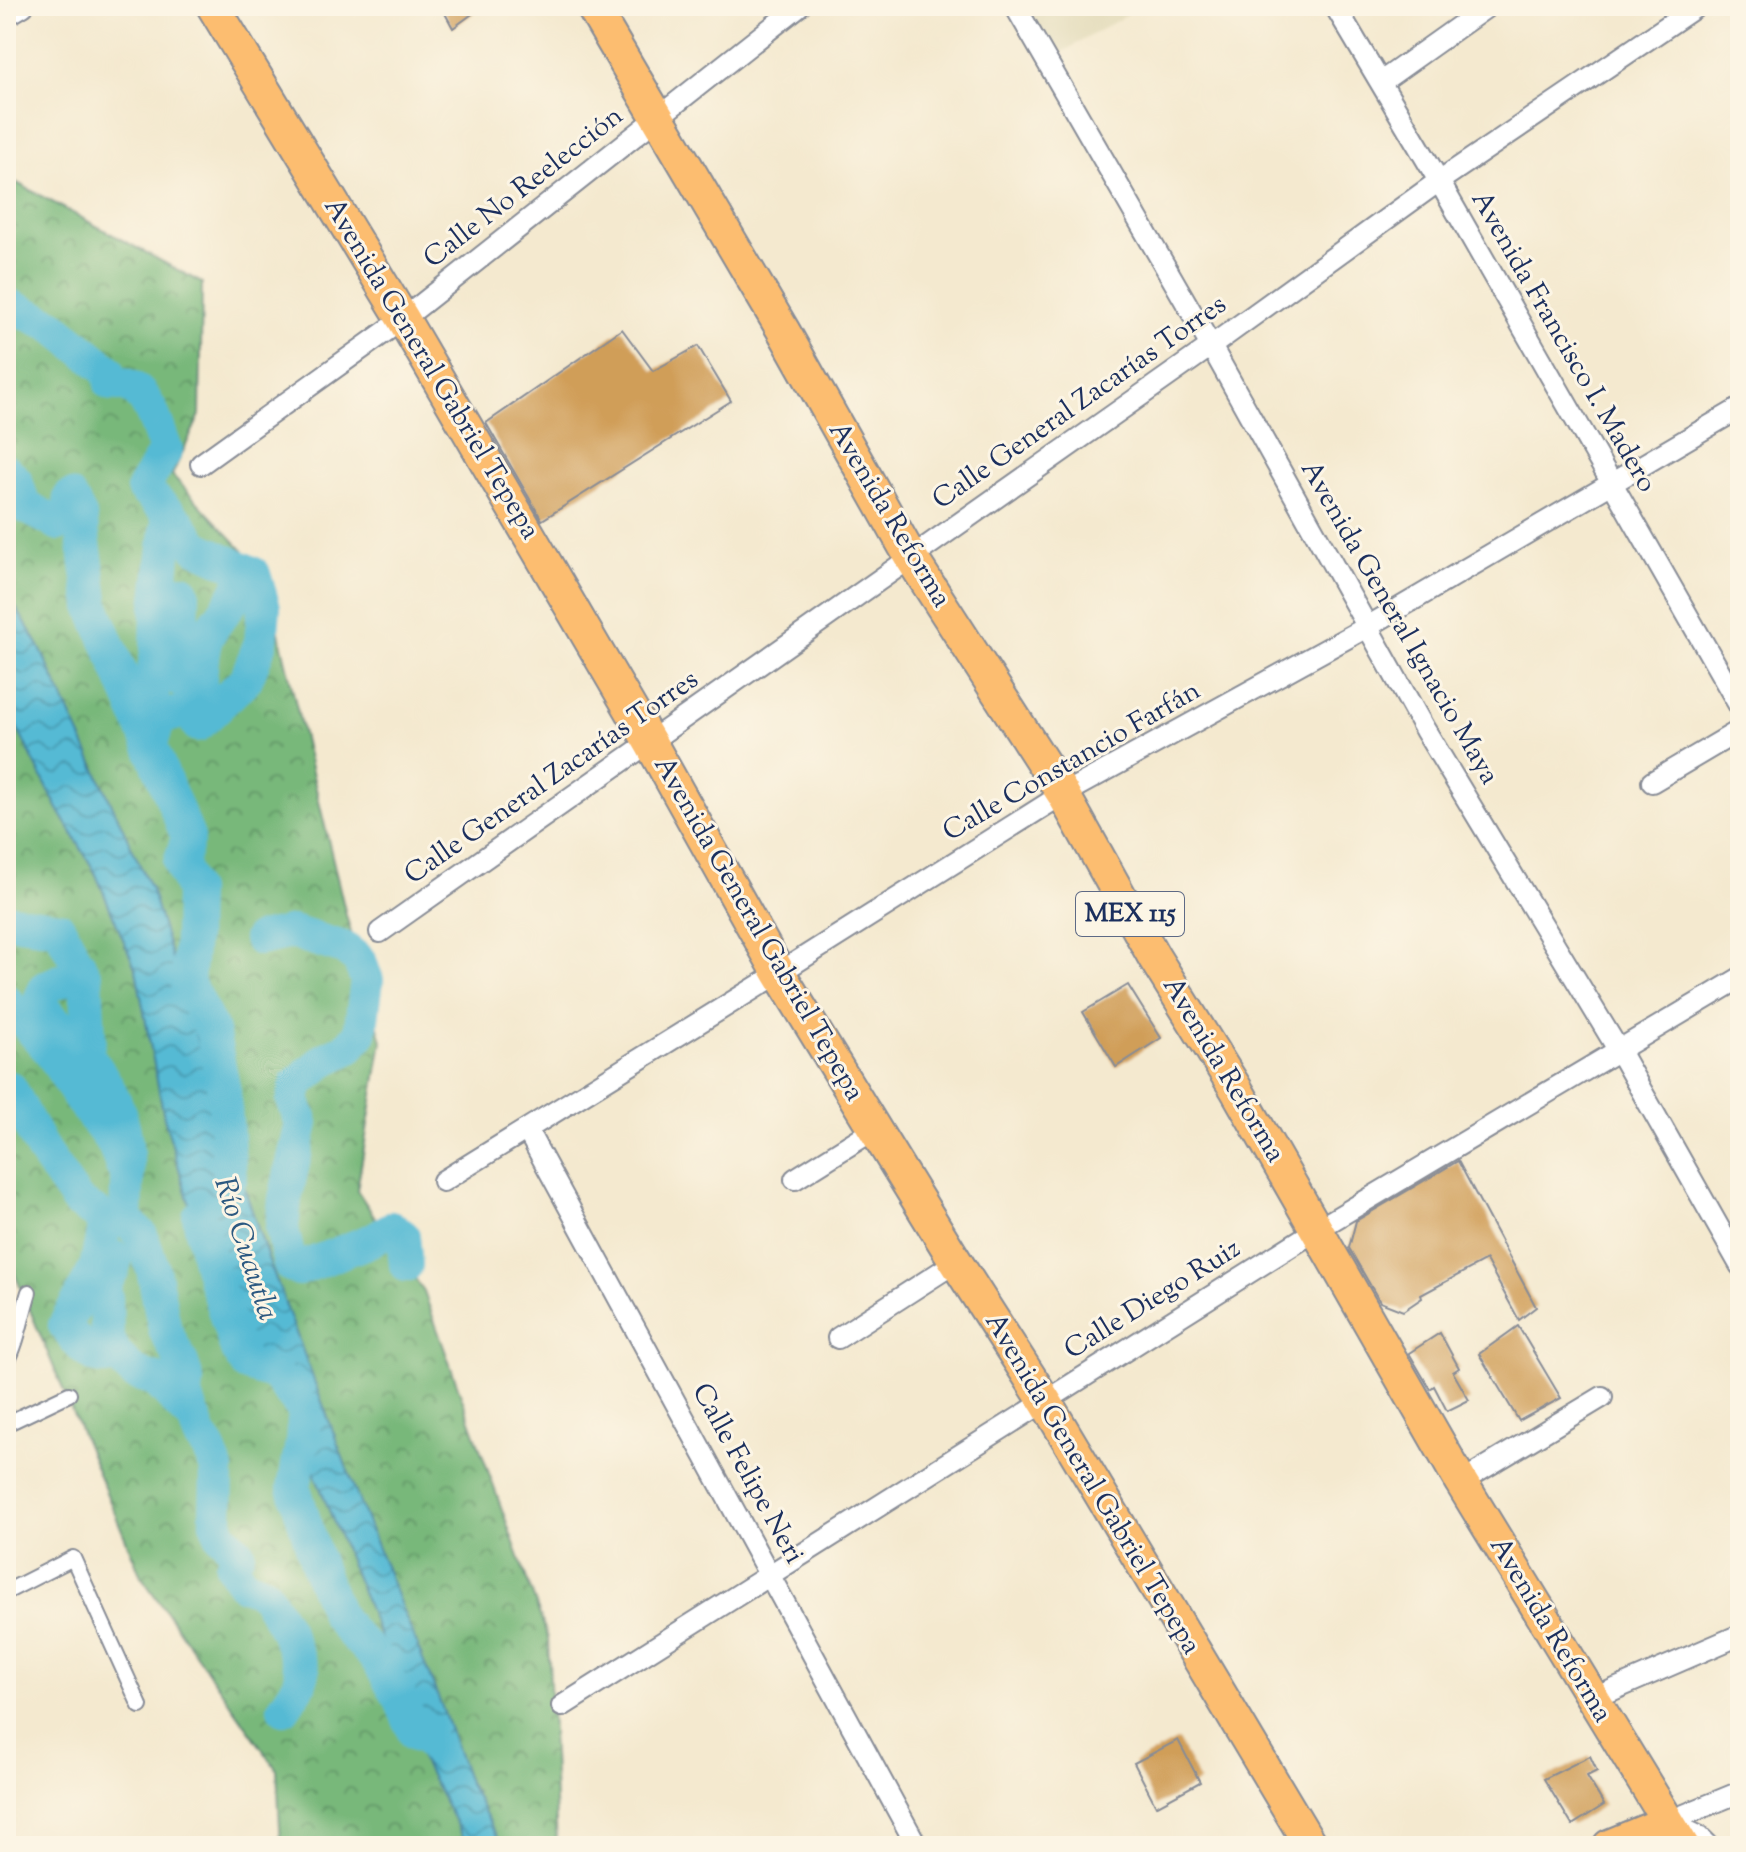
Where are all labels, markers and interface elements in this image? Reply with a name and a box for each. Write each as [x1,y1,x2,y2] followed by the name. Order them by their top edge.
[416,97,632,279] street label: Calle No Reelección
[1460,184,1666,500] street label: Avenida Francisco I. Madero
[313,191,549,547] street label: Avenida General Gabriel Tepepa
[925,286,1235,520] street label: Calle General Zacarías Torres
[818,414,960,616] street label: Avenida Reforma
[1290,453,1508,793] street label: Avenida General Ignacio Maya
[397,661,707,895] street label: Calle General Zacarías Torres
[936,672,1208,852] street label: Calle Constancio Farfán
[643,749,873,1109] street label: Avenida General Gabriel Tepepa
[1076,892,1184,936] road number: MEX 115
[1152,969,1294,1171] street label: Avenida Reforma
[202,1172,288,1326] water label: Río Cuautla
[1057,1230,1249,1370] street label: Calle Diego Ruiz
[974,1306,1210,1662] street label: Avenida General Gabriel Tepepa
[681,1376,813,1572] street label: Calle Felipe Neri
[1479,1529,1621,1731] street label: Avenida Reforma

